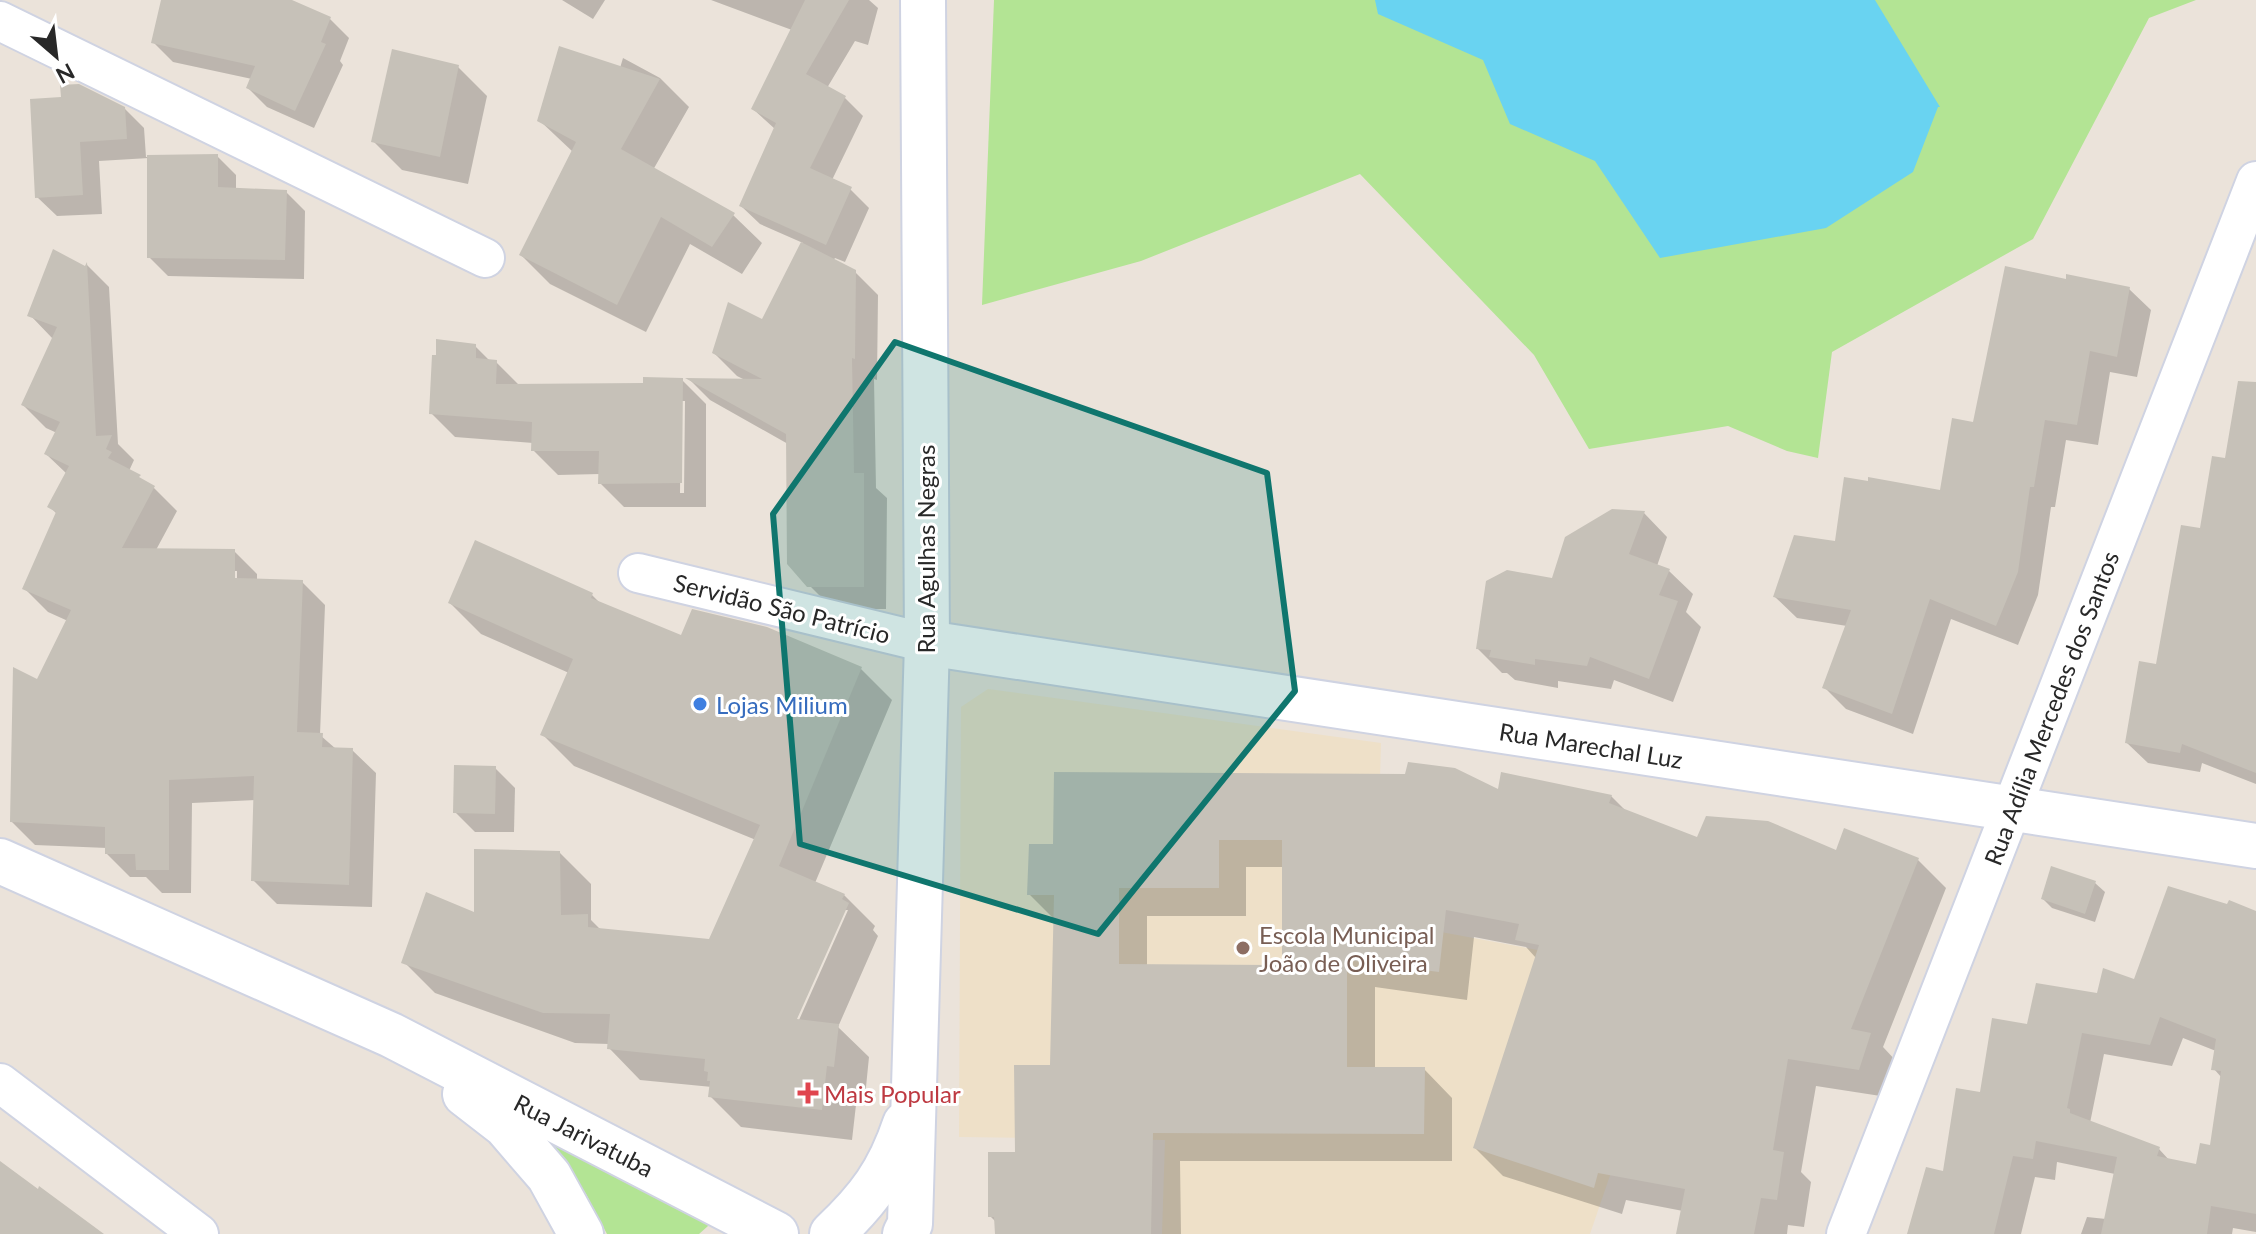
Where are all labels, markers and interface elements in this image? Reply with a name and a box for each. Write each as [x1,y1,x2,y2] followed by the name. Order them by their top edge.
[16,16,96,96] north arrow
[52,58,79,90] text: N
[911,445,940,653] street label: Rua Agulhas Negras
[1978,547,2124,869] street label: Rua Adília Mercedes dos Santos
[671,567,893,649] street label: Servidão São Patrício
[716,690,848,719] place label: Lojas Milium
[691,695,709,713] marker: Lojas Milium
[1497,716,1685,774] street label: Rua Marechal Luz
[1259,920,1435,977] place label: Escola Municipal João de Oliveira
[1234,939,1252,957] marker: Escola Municipal João de Oliveira
[824,1079,961,1108] place label: Mais Popular
[799,1084,817,1102] marker: Mais Popular
[509,1087,659,1183] street label: Rua Jarivatuba

